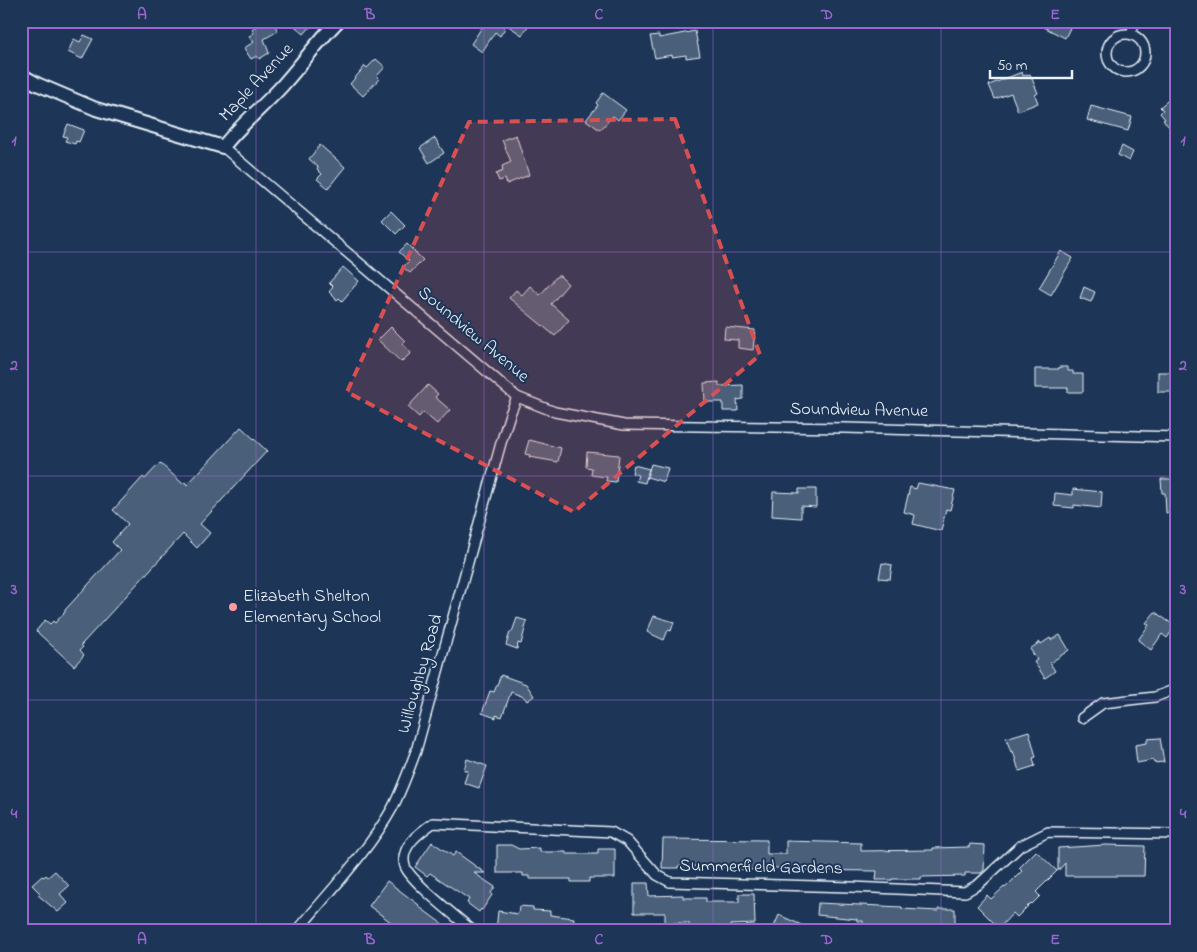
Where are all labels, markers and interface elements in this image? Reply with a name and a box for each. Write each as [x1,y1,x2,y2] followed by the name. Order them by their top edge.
[137,3,147,27] text: A
[364,3,376,27] text: B
[595,3,604,27] text: C
[820,3,833,27] text: D
[1050,3,1060,27] text: E
[214,37,301,128] street label: Maple Avenue
[990,48,1072,80] scale bar
[997,55,1028,77] text: 50 m
[11,129,17,153] text: 1
[1180,129,1186,153] text: 1
[412,281,535,390] street label: Soundview Avenue
[9,354,18,378] text: 2
[1178,354,1187,378] text: 2
[790,397,929,425] street label: Soundview Avenue
[10,578,18,602] text: 3
[1179,578,1187,602] text: 3
[243,584,381,631] place label: Elizabeth Shelton Elementary School
[227,601,239,613] marker: Elizabeth Shelton Elementary School
[392,611,451,737] street label: Willoughby Road
[10,802,18,826] text: 4
[1179,802,1187,826] text: 4
[679,854,843,882] street label: Summerfield Gardens
[137,928,147,952] text: A
[364,928,376,952] text: B
[595,928,604,952] text: C
[820,928,833,952] text: D
[1050,928,1060,952] text: E

